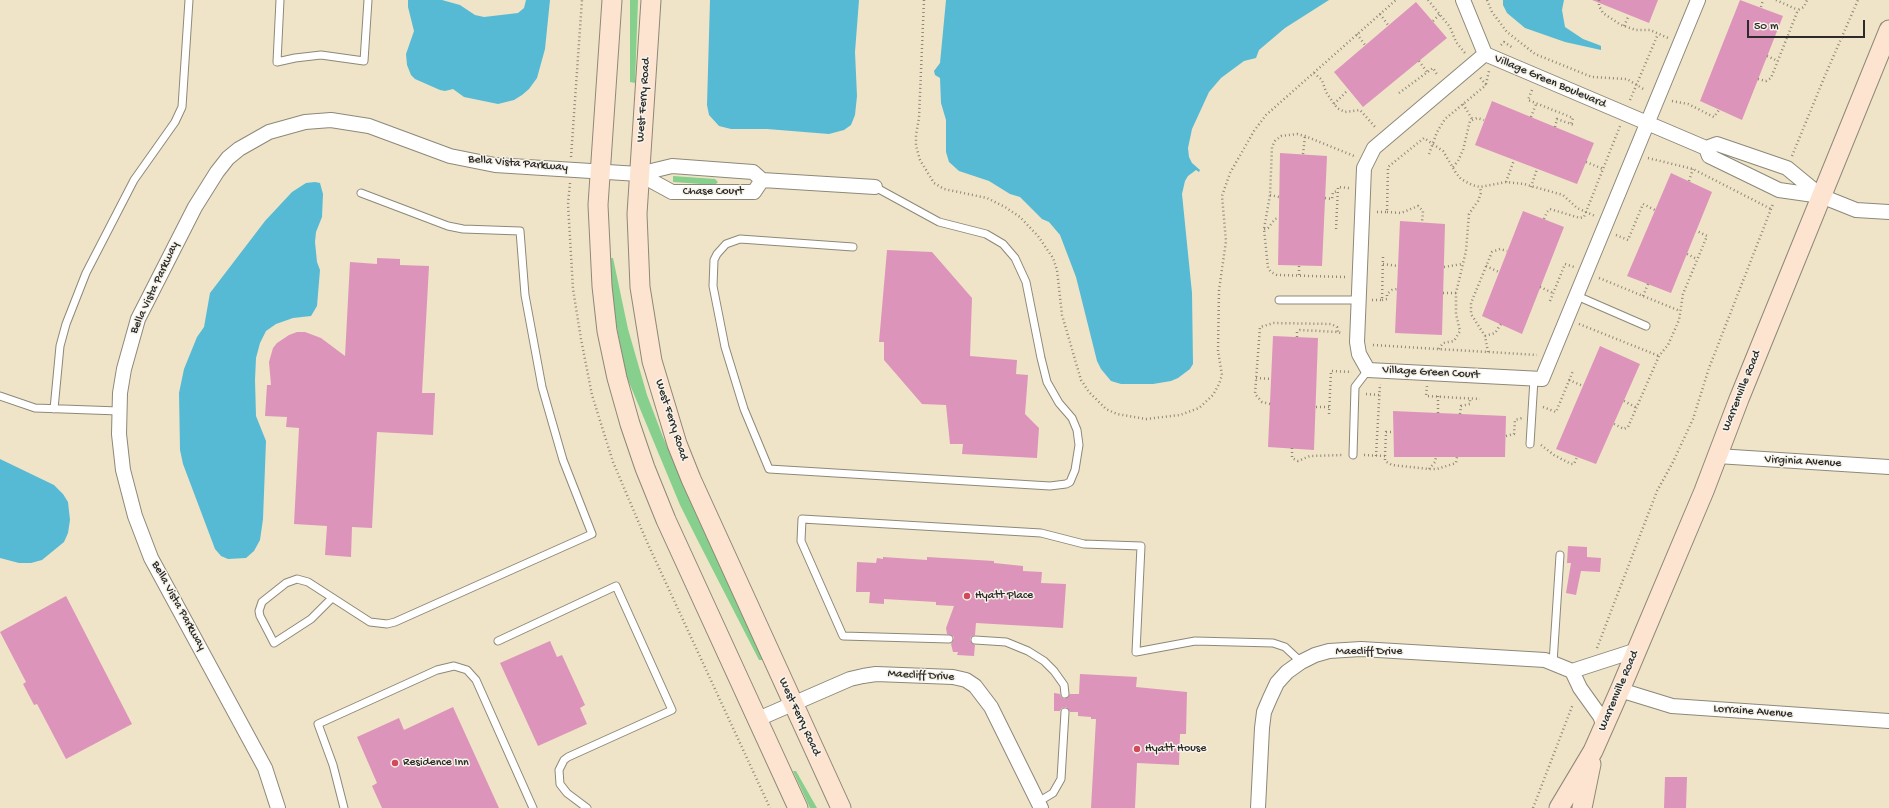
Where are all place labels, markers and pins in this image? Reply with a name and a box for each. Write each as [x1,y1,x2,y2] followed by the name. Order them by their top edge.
[975,589,1033,603] place label: Hyatt Place
[962,591,972,601] marker: Hyatt Place
[1145,742,1206,756] place label: Hyatt House
[1132,744,1142,754] marker: Hyatt House
[403,756,469,770] place label: Residence Inn
[390,758,400,768] marker: Residence Inn

